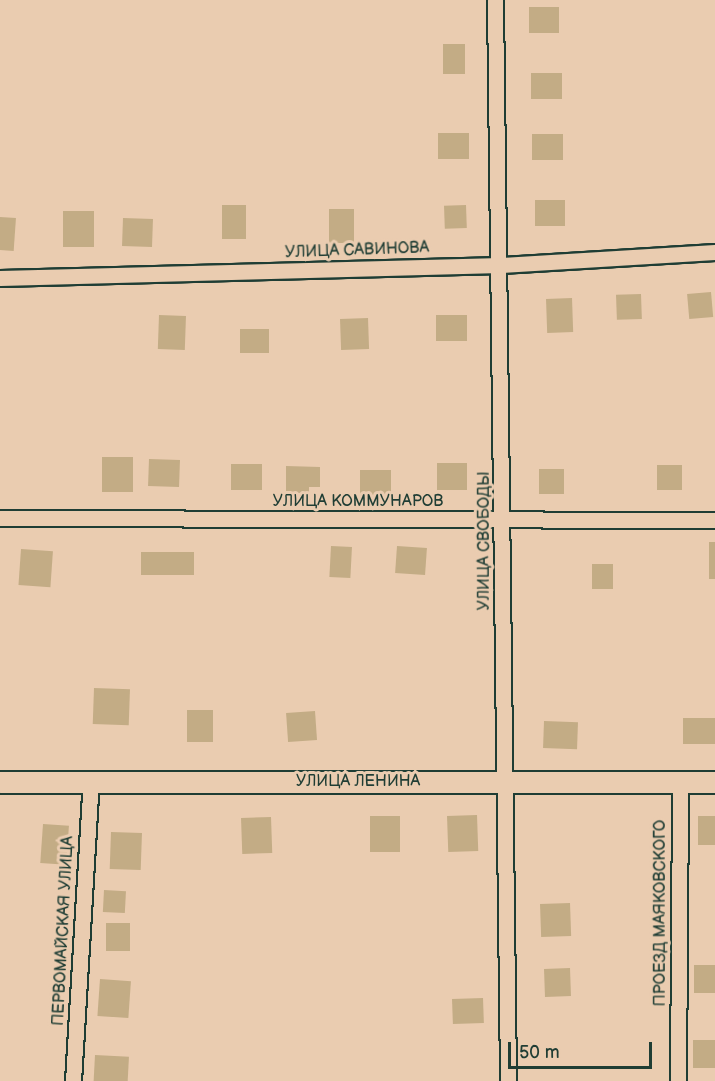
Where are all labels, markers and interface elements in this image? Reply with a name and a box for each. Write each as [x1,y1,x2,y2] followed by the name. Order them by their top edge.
[284,239,430,263] street label: УЛИЦА САВИНОВА
[475,471,495,611] street label: УЛИЦА СВОБОДЫ
[273,492,443,512] street label: УЛИЦА КОММУНАРОВ
[296,772,420,792] street label: УЛИЦА ЛЕНИНА
[651,820,671,1006] street label: ПРОЕЗД МАЯКОВСКОГО
[49,836,79,1026] street label: ПЕРВОМАЙСКАЯ УЛИЦА
[511,1030,655,1068] scale bar
[519,1042,560,1063] text: 50 m

